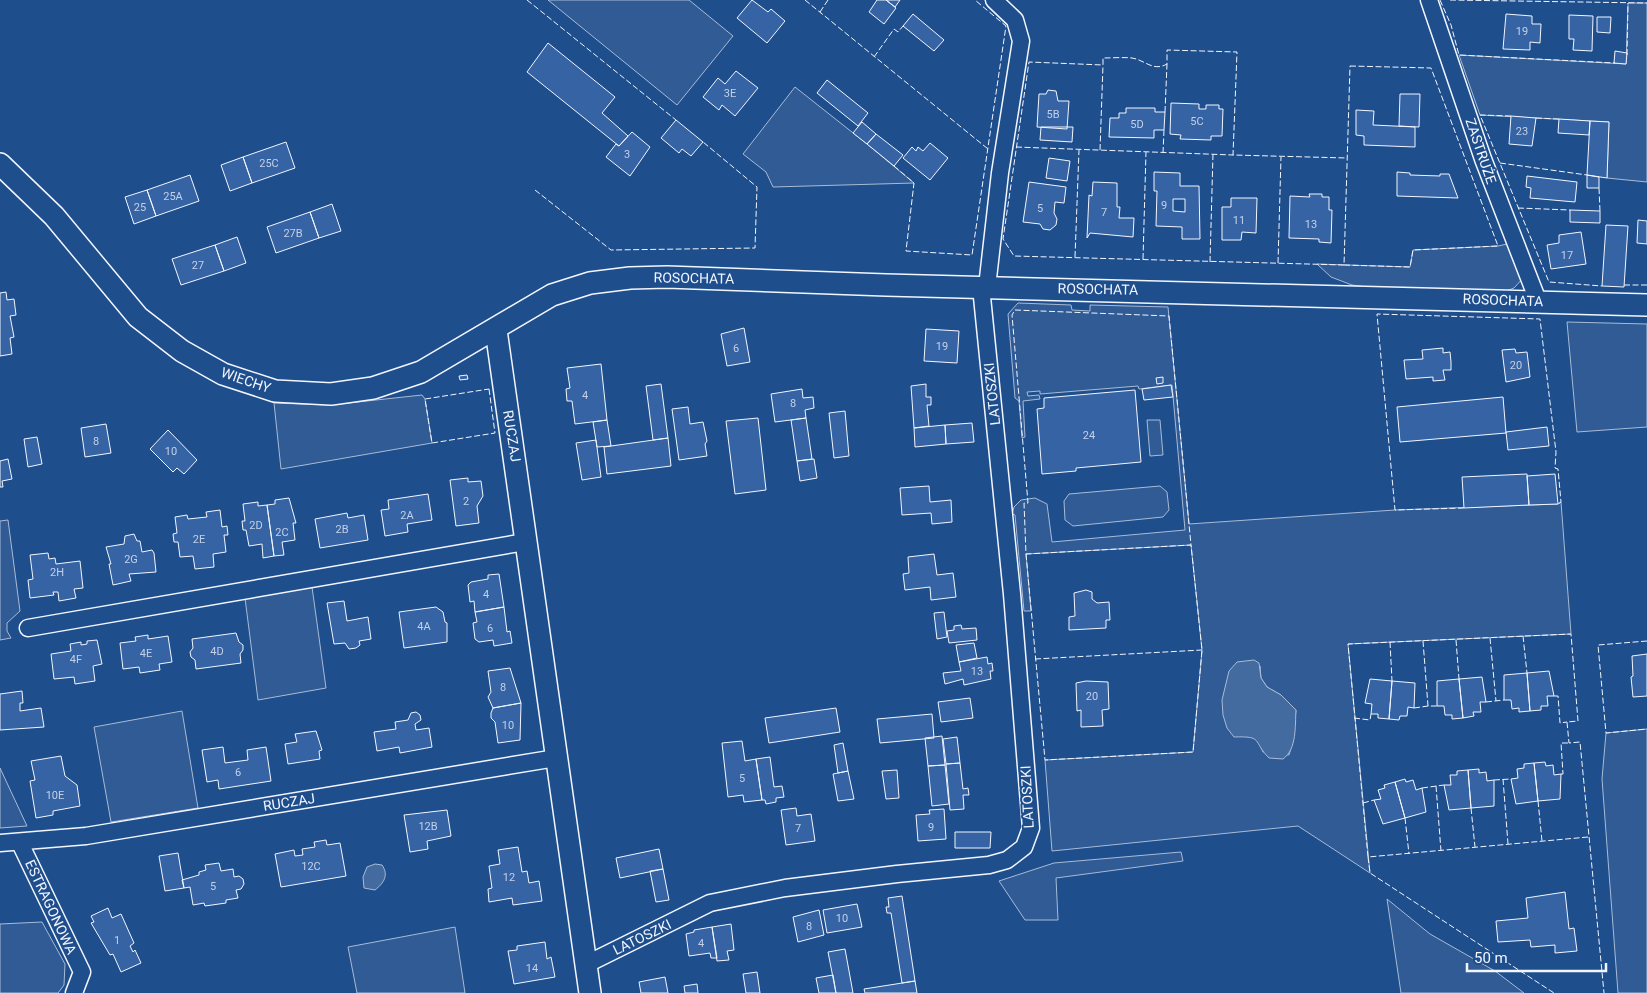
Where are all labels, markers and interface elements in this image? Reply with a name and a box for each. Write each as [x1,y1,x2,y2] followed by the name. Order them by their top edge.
[1516,25,1528,38] house number: 19
[724,87,736,100] house number: 3E
[1046,108,1060,121] house number: 5B
[1190,115,1204,128] house number: 5C
[1462,116,1500,186] street label: ZASTRUŻE
[1130,118,1144,131] house number: 5D
[1516,125,1528,138] house number: 23
[624,148,630,161] house number: 3
[259,157,279,170] house number: 25C
[163,190,184,203] house number: 25A
[1161,199,1167,212] house number: 9
[134,201,146,214] house number: 25
[1037,202,1043,215] house number: 5
[1101,206,1107,219] house number: 7
[1233,214,1245,227] house number: 11
[1305,218,1317,231] house number: 13
[283,227,303,240] house number: 27B
[1561,249,1573,262] house number: 17
[192,259,204,272] house number: 27
[654,269,734,287] street label: ROSOCHATA
[1058,280,1138,298] street label: ROSOCHATA
[1462,291,1544,309] street label: ROSOCHATA
[936,340,948,353] house number: 19
[733,342,739,355] house number: 6
[1510,359,1522,372] house number: 20
[981,362,1003,426] street label: LATOSZKI
[219,364,274,396] street label: WIECHY
[582,389,588,402] house number: 4
[790,397,796,410] house number: 8
[500,409,524,463] street label: RUCZAJ
[1083,429,1095,442] house number: 24
[93,435,99,448] house number: 8
[165,445,177,458] house number: 10
[463,495,469,508] house number: 2
[400,509,415,522] house number: 2A
[249,519,263,532] house number: 2D
[335,523,349,536] house number: 2B
[275,526,289,539] house number: 2C
[193,533,205,546] house number: 2E
[124,553,138,566] house number: 2G
[50,566,64,579] house number: 2H
[483,588,489,601] house number: 4
[417,620,432,633] house number: 4A
[487,622,493,635] house number: 6
[210,645,224,658] house number: 4D
[140,647,152,660] house number: 4E
[70,653,82,666] house number: 4F
[971,665,983,678] house number: 13
[500,681,506,694] house number: 8
[1086,690,1098,703] house number: 20
[502,719,514,732] house number: 10
[1017,765,1037,829] street label: LATOSZKI
[235,766,241,779] house number: 6
[739,772,745,785] house number: 5
[46,789,64,802] house number: 10E
[262,790,316,814] street label: RUCZAJ
[418,820,438,833] house number: 12B
[928,821,934,834] house number: 9
[795,822,801,835] house number: 7
[22,857,80,957] street label: ESTRAGONOWA
[301,860,321,873] house number: 12C
[503,871,515,884] house number: 12
[210,880,216,893] house number: 5
[836,912,848,925] house number: 10
[610,916,674,958] street label: LATOSZKI
[806,920,812,933] house number: 8
[114,934,120,947] house number: 1
[698,937,704,950] house number: 4
[1467,940,1606,972] scale bar
[1474,949,1508,967] text: 50 m
[526,962,538,975] house number: 14

